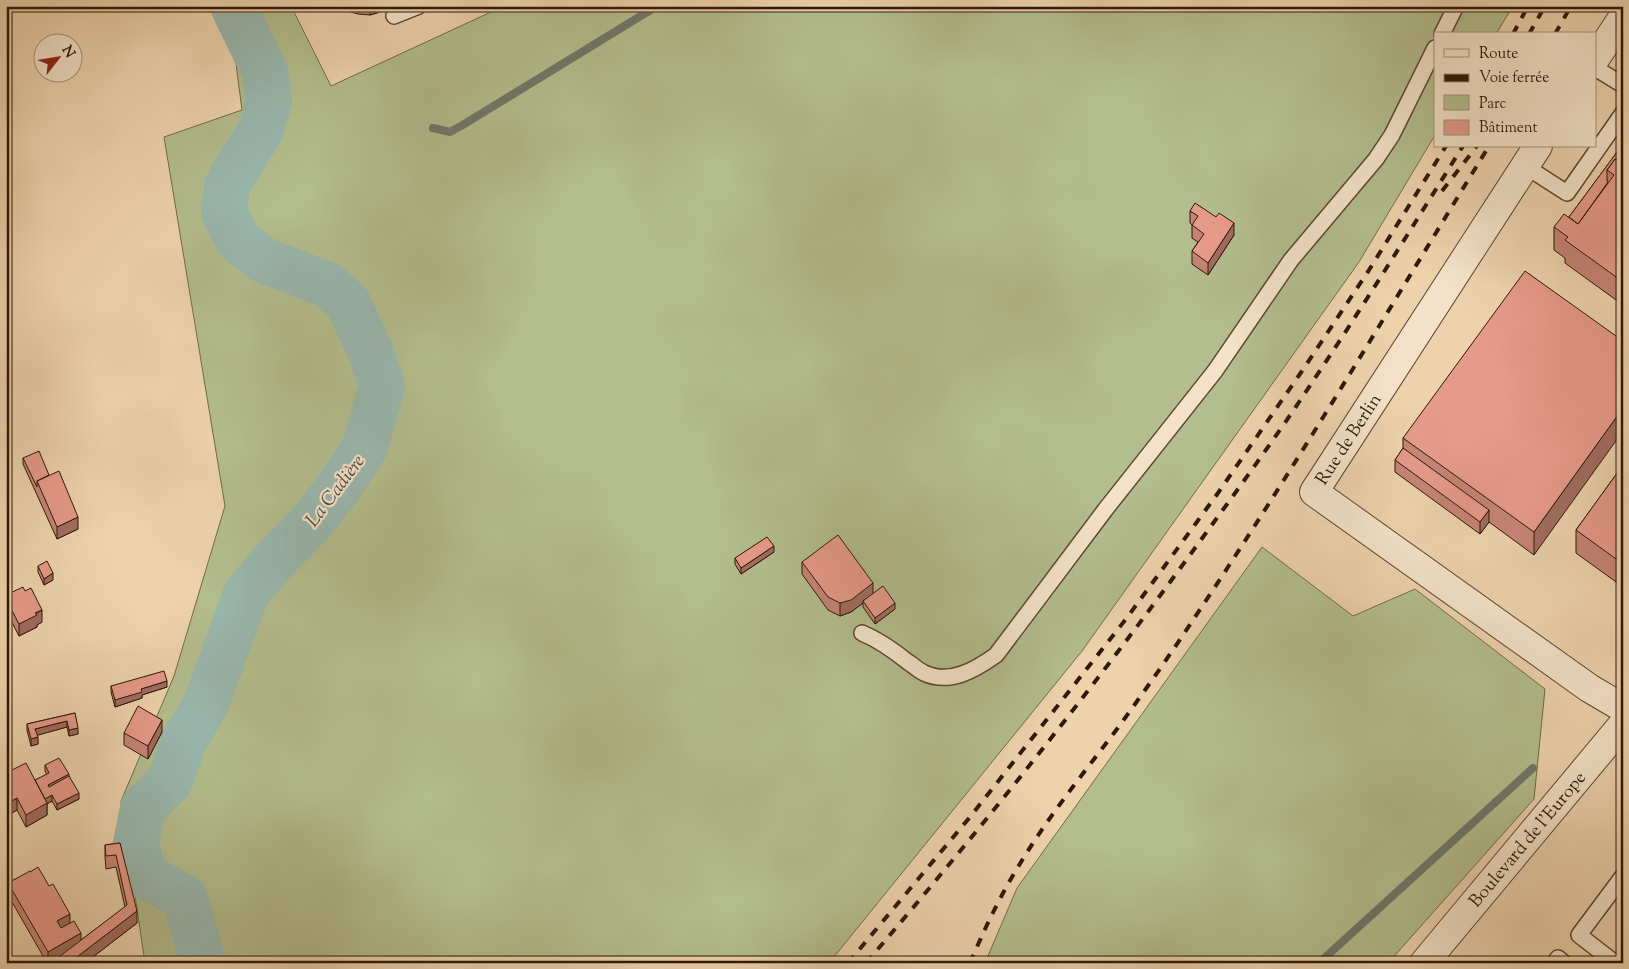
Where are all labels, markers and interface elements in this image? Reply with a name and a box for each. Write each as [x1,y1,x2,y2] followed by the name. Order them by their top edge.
[32,32,82,82] north arrow
[1434,32,1596,148] legend
[56,42,79,62] text: N
[1479,44,1518,65] text: Route
[1479,68,1549,89] text: Voie ferrée
[1479,94,1507,115] text: Parc
[1479,118,1538,139] text: Bâtiment
[1310,389,1389,491] street label: Rue de Berlin
[300,449,372,533] water label: La Cadière
[1464,767,1593,914] street label: Boulevard de l'Europe

